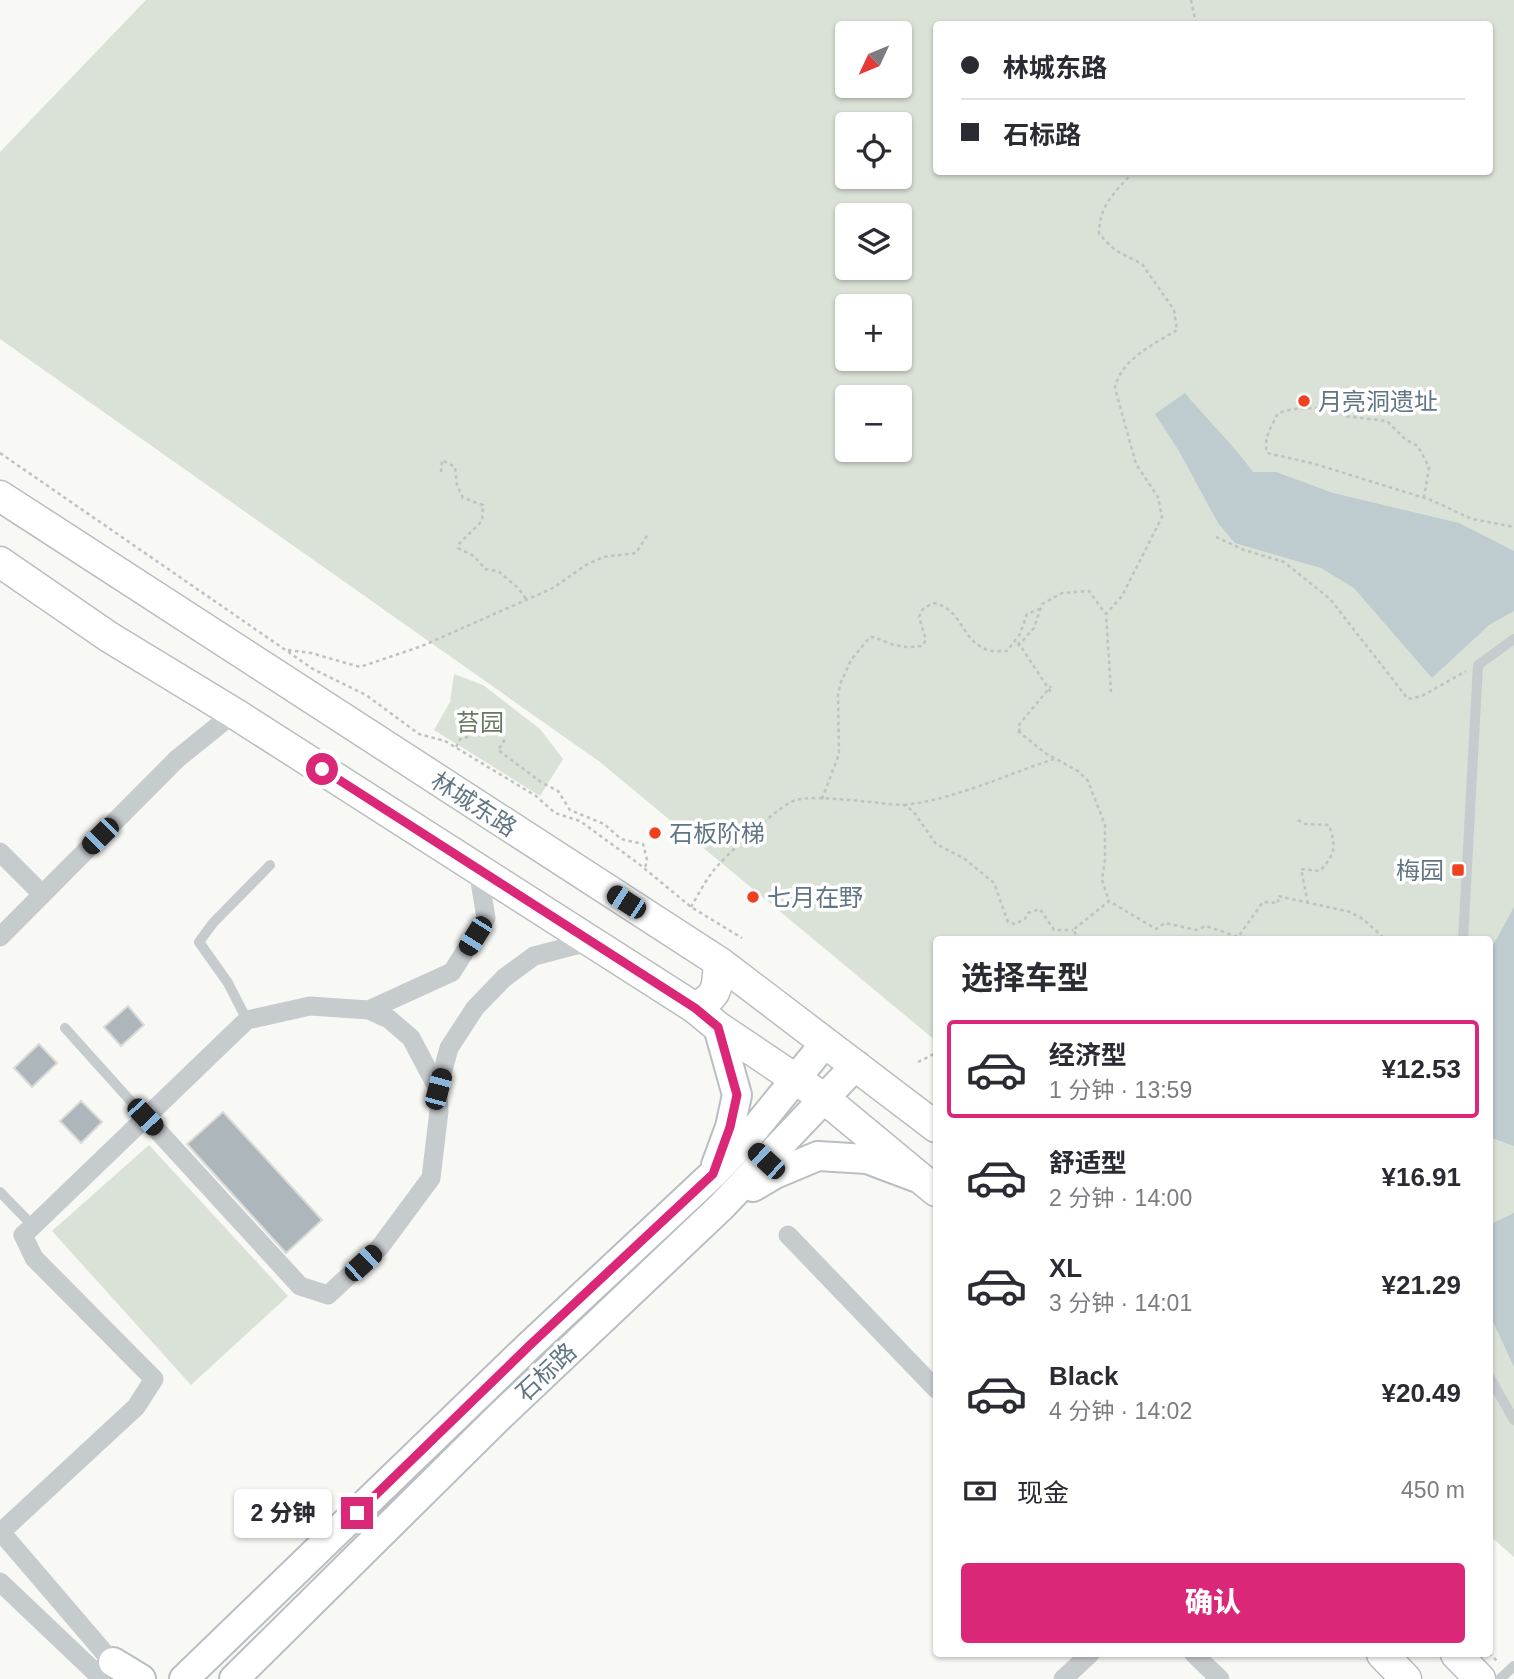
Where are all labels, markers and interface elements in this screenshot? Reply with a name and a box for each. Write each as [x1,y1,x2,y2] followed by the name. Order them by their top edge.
[835,21,912,98] north arrow
[835,21,912,462] map controls
[1003,53,1107,83] text: 林城东路
[835,112,912,189] button: locate
[1003,120,1081,150] text: 石标路
[835,203,912,280] button: layers
[835,294,912,371] button: +
[835,385,912,462] button: −
[1318,388,1438,415] place label: 月亮洞遗址
[1296,393,1312,409] marker: 月亮洞遗址
[456,709,504,736] park label: 苔园
[306,753,338,785] route start
[426,767,522,841] street label: 林城东路
[78,814,123,858] car
[669,820,765,847] place label: 石板阶梯
[647,825,663,841] marker: 石板阶梯
[1396,857,1444,884] place label: 梅园
[1450,862,1466,878] marker: 梅园
[603,882,650,922] car
[767,884,863,911] place label: 七月在野
[745,889,761,905] marker: 七月在野
[455,913,496,959] car
[961,960,1089,996] text: 选择车型
[965,1038,1028,1101] icon: car
[1049,1040,1127,1070] text: 经济型
[1381,1054,1461,1084] text: ¥12.53
[423,1066,454,1112] car
[1049,1077,1192,1103] text: 1 分钟 · 13:59
[123,1094,168,1140] car
[744,1139,789,1183] car
[965,1146,1028,1209] icon: car
[1049,1148,1127,1178] text: 舒适型
[1381,1162,1461,1192] text: ¥16.91
[1049,1185,1192,1211] text: 2 分钟 · 14:00
[341,1241,386,1285] car
[1049,1253,1082,1283] text: XL
[965,1254,1028,1317] icon: car
[1381,1270,1461,1300] text: ¥21.29
[1049,1290,1192,1316] text: 3 分钟 · 14:01
[510,1338,582,1406] street label: 石标路
[1049,1361,1118,1391] text: Black
[965,1362,1028,1425] icon: car
[1381,1378,1461,1408] text: ¥20.49
[1049,1398,1192,1424] text: 4 分钟 · 14:02
[961,1472,999,1510] icon: cash
[1401,1477,1465,1503] text: 450 m
[1017,1478,1069,1508] text: 现金
[234,1488,332,1538] callout: 2 分钟
[341,1497,373,1529] route end
[250,1500,316,1526] text: 2 分钟
[961,1563,1465,1643] button: 确认

